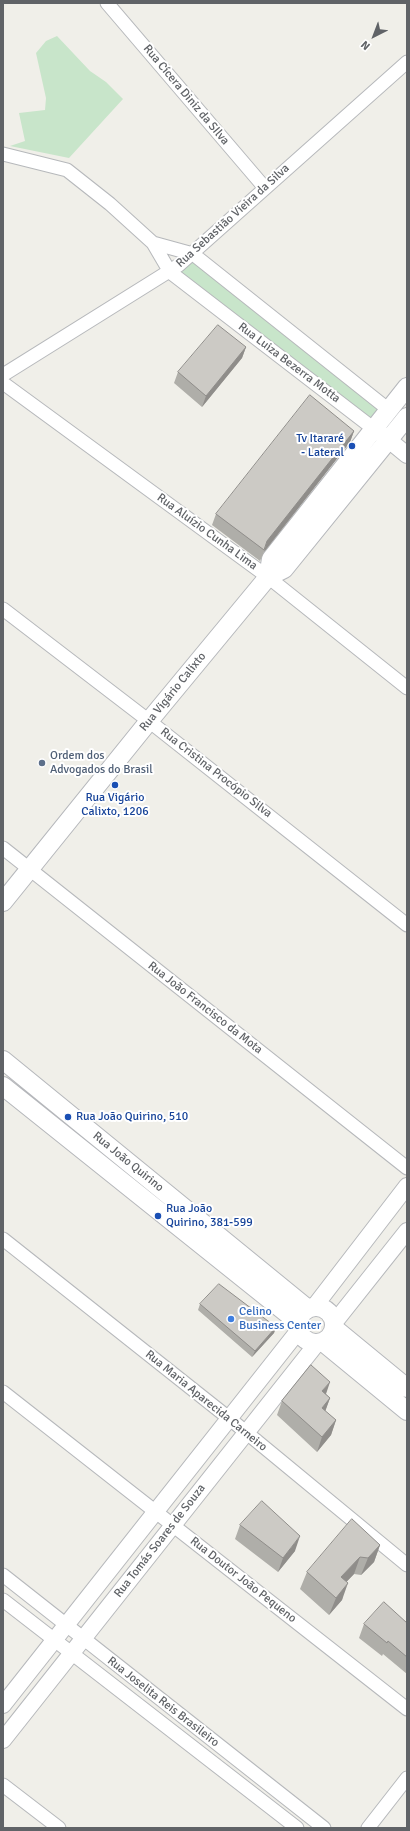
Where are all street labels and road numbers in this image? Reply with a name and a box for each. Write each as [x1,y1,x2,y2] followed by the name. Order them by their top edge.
[140,42,232,148] street label: Rua Cícera Diniz da SIlva
[173,161,293,271] street label: Rua Sebastião Vieira da Silva
[235,320,343,406] street label: Rua Luiza Bezerra Motta
[154,491,260,573] street label: Rua Aluízio Cunha Lima
[137,650,209,734] street label: Rua Vigário Calixto
[157,725,275,821] street label: Rua Cristina Procópio Silva
[145,959,265,1057] street label: Rua João Francisco da Mota
[90,1129,166,1195] street label: Rua João Quirino
[142,1347,270,1455] street label: Rua Maria Aparecida Carneiro
[111,1481,209,1601] street label: Rua Tomás Soares de Souza
[187,1534,299,1626] street label: Rua Doutor João Pequeno
[104,1654,222,1750] street label: Rua Joselita Reis Brasileiro

